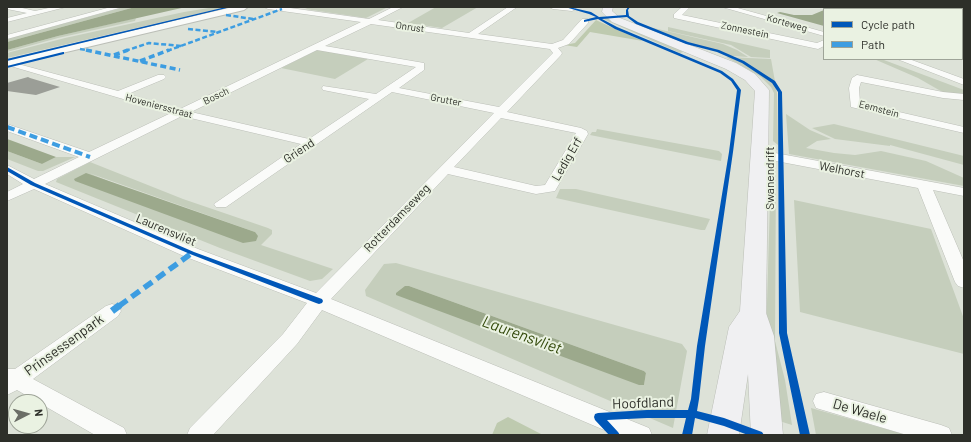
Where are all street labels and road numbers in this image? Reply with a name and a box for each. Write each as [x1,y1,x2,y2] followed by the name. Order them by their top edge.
[765,11,809,35] street label: Korteweg
[395,19,425,35] street label: Onrust
[720,19,770,41] street label: Zonnestein
[201,85,231,107] street label: Bosch
[124,91,194,121] street label: Hoveniersstraat
[430,91,462,109] street label: Grutter
[858,98,900,120] street label: Eemstein
[281,135,317,167] street label: Griend
[549,135,585,183] street label: Ledig Erf
[763,146,777,210] street label: Swanendrift
[818,158,866,182] street label: Welhorst
[361,181,433,255] street label: Rotterdamseweg
[134,211,198,249] street label: Laurensvliet
[21,311,107,379] street label: Prinsessenpark
[612,394,674,412] street label: Hoofdland
[831,395,889,427] street label: De Waele

